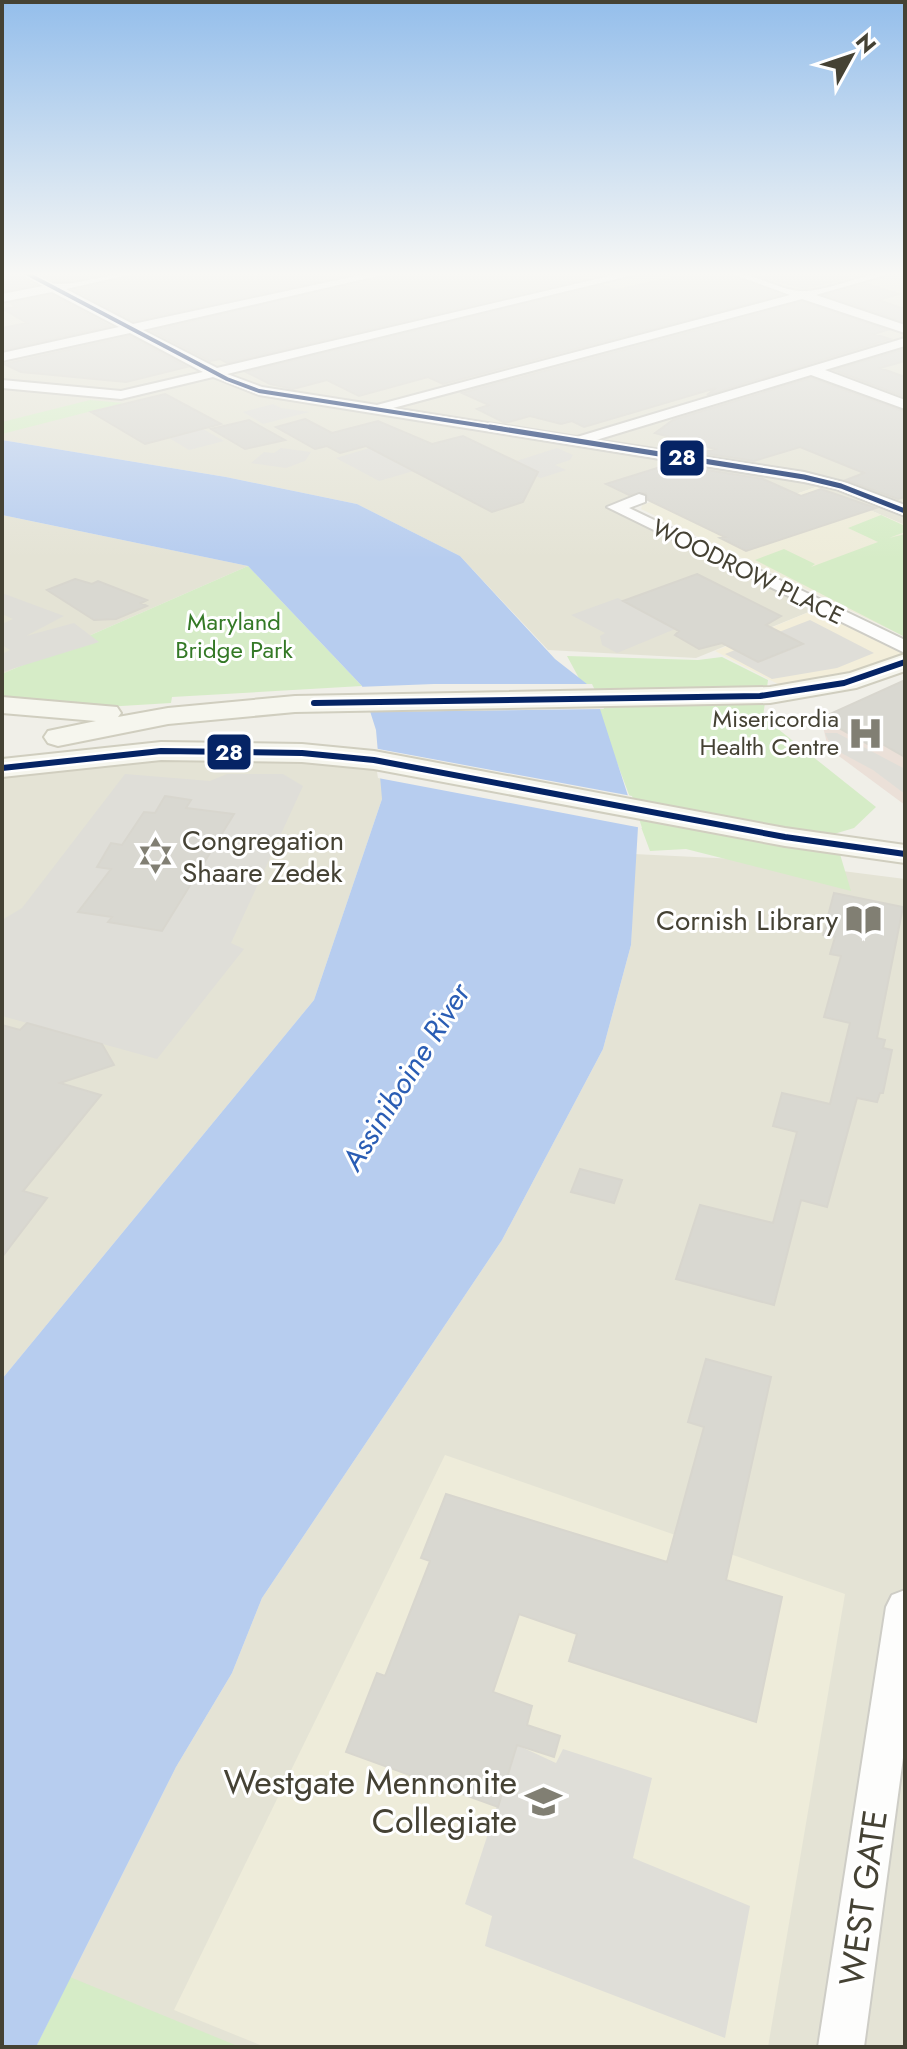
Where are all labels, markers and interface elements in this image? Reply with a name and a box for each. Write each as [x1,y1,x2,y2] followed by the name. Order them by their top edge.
[811,16,891,96] north arrow
[848,26,884,60] text: N
[659,439,705,477] line badge: 28
[668,441,696,473] text: 28
[646,510,850,633] street label: WOODROW PLACE
[175,604,293,667] park label: Maryland Bridge Park
[699,701,839,764] place label: Misericordia Health Centre
[846,714,884,752] hospital icon: Misericordia Health Centre
[206,733,252,771] line badge: 28
[215,736,243,768] text: 28
[182,820,344,893] place label: Congregation Shaare Zedek
[137,837,175,875] synagogue icon: Congregation Shaare Zedek
[656,900,839,941] place label: Cornish Library
[845,901,883,939] library icon: Cornish Library
[330,973,481,1180] water label: Assiniboine River
[223,1758,517,1846] place label: Westgate Mennonite Collegiate
[524,1783,562,1821] school or university icon: Westgate Mennonite Collegiate
[827,1807,900,1989] street label: WEST GATE

